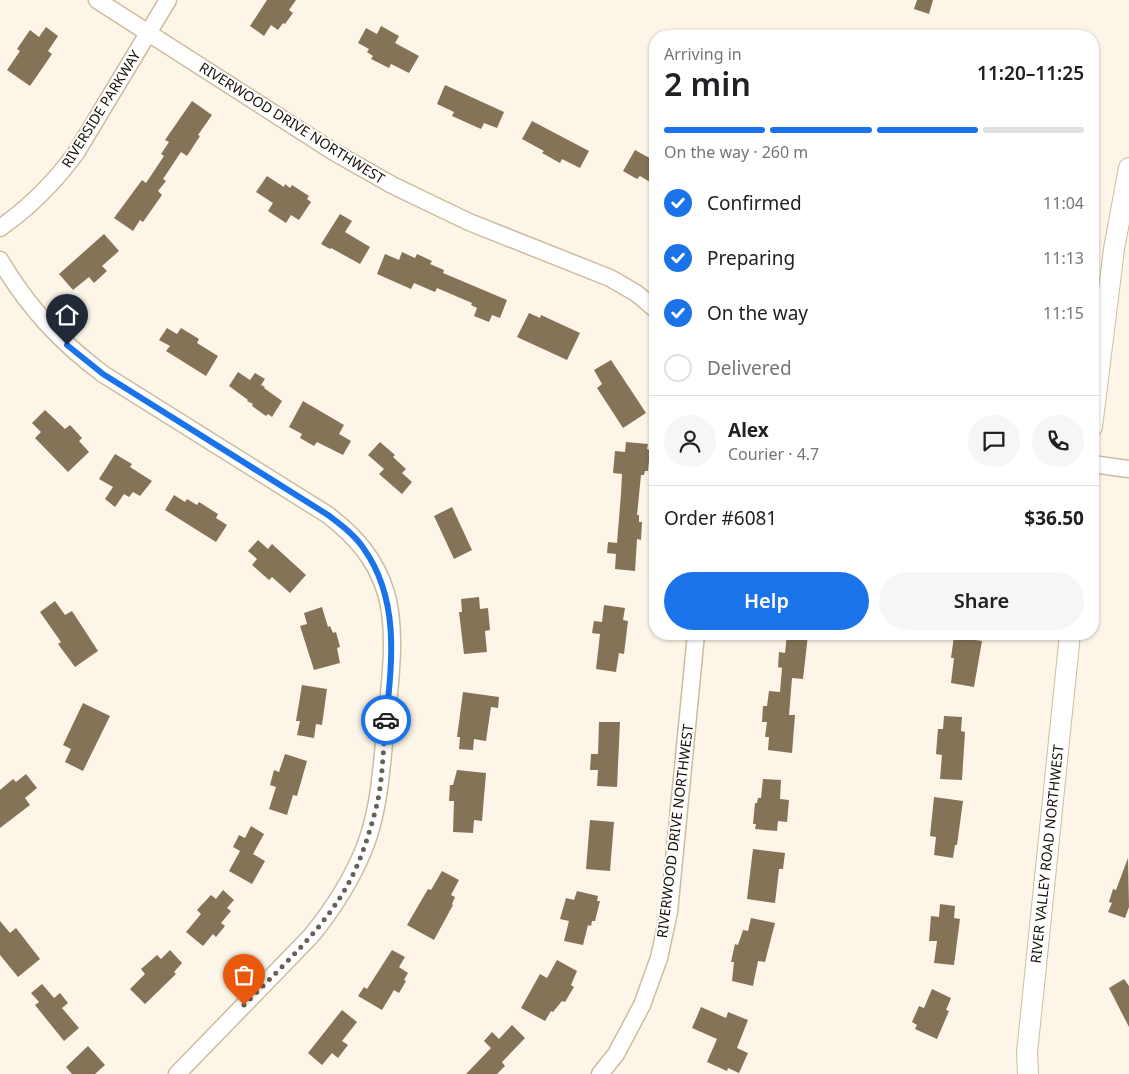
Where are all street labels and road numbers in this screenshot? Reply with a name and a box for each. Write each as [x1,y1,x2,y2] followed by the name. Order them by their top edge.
[57,46,144,171] street label: RIVERSIDE PARKWAY
[196,58,389,188] street label: RIVERWOOD DRIVE NORTHWEST
[652,723,697,939] street label: RIVERWOOD DRIVE NORTHWEST
[1026,744,1067,964] street label: RIVER VALLEY ROAD NORTHWEST

